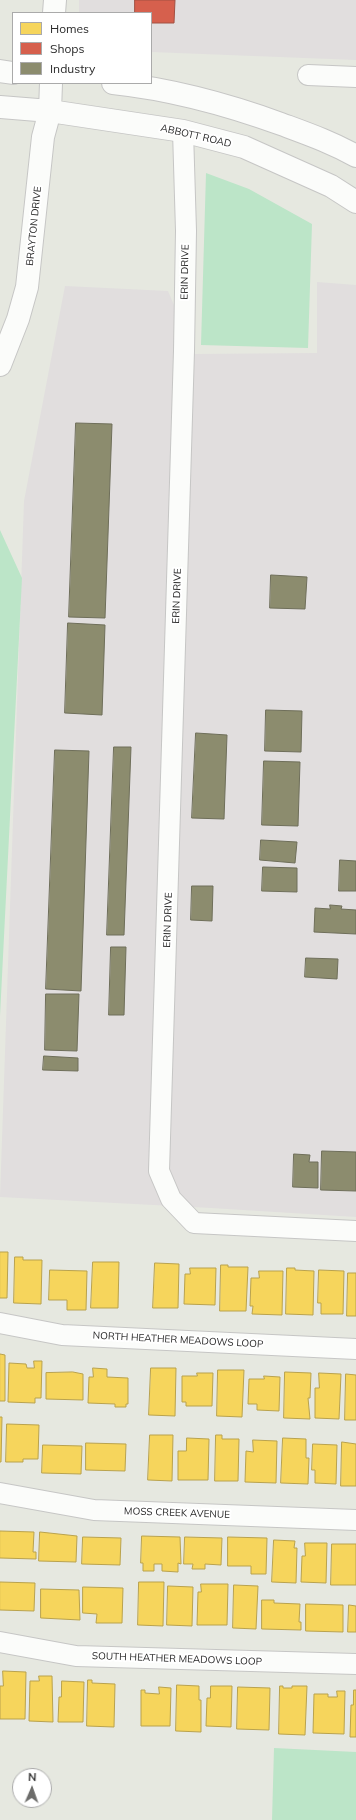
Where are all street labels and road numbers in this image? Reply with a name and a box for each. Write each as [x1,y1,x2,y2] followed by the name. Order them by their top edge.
[159,122,233,150] street label: ABBOTT ROAD
[24,186,44,266] street label: BRAYTON DRIVE
[179,244,191,300] street label: ERIN DRIVE
[170,568,184,624] street label: ERIN DRIVE
[161,892,175,948] street label: ERIN DRIVE
[92,1330,264,1350] street label: NORTH HEATHER MEADOWS LOOP
[124,1505,230,1521] street label: MOSS CREEK AVENUE
[92,1650,262,1668] street label: SOUTH HEATHER MEADOWS LOOP

